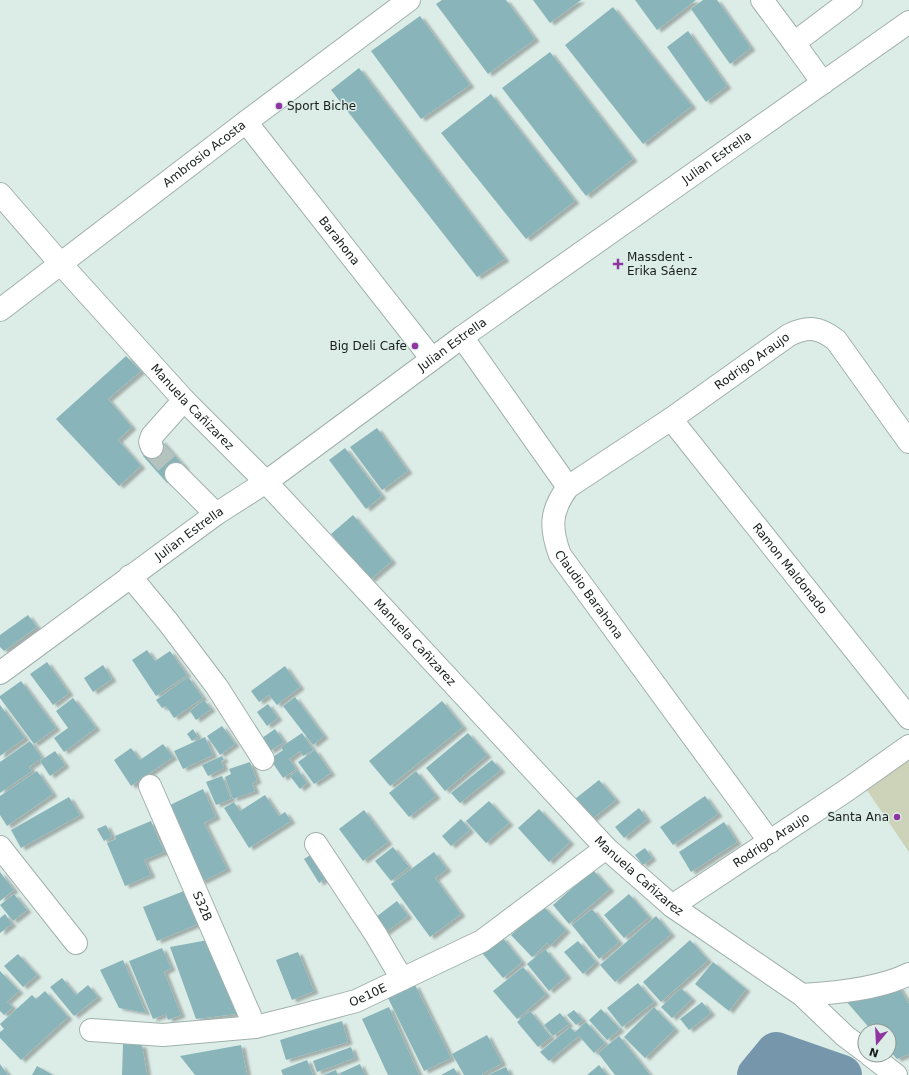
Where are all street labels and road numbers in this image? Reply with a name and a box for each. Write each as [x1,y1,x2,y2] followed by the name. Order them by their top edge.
[160,118,248,190] street label: Ambrosio Acosta
[679,128,754,187] street label: Julian Estrella
[316,214,363,268] street label: Barahona
[414,315,489,375] street label: Julian Estrella
[712,330,792,393] street label: Rodrigo Araujo
[148,361,237,453] street label: Manuela Cañizarez
[152,504,226,564] street label: Julian Estrella
[750,520,830,617] street label: Ramon Maldonado
[552,548,626,642] street label: Claudio Barahona
[371,596,459,689] street label: Manuela Cañizarez
[730,810,812,871] street label: Rodrigo Araujo
[592,833,686,919] street label: Manuela Cañizarez
[190,889,215,923] street label: S32B
[348,980,389,1009] street label: Oe10E

